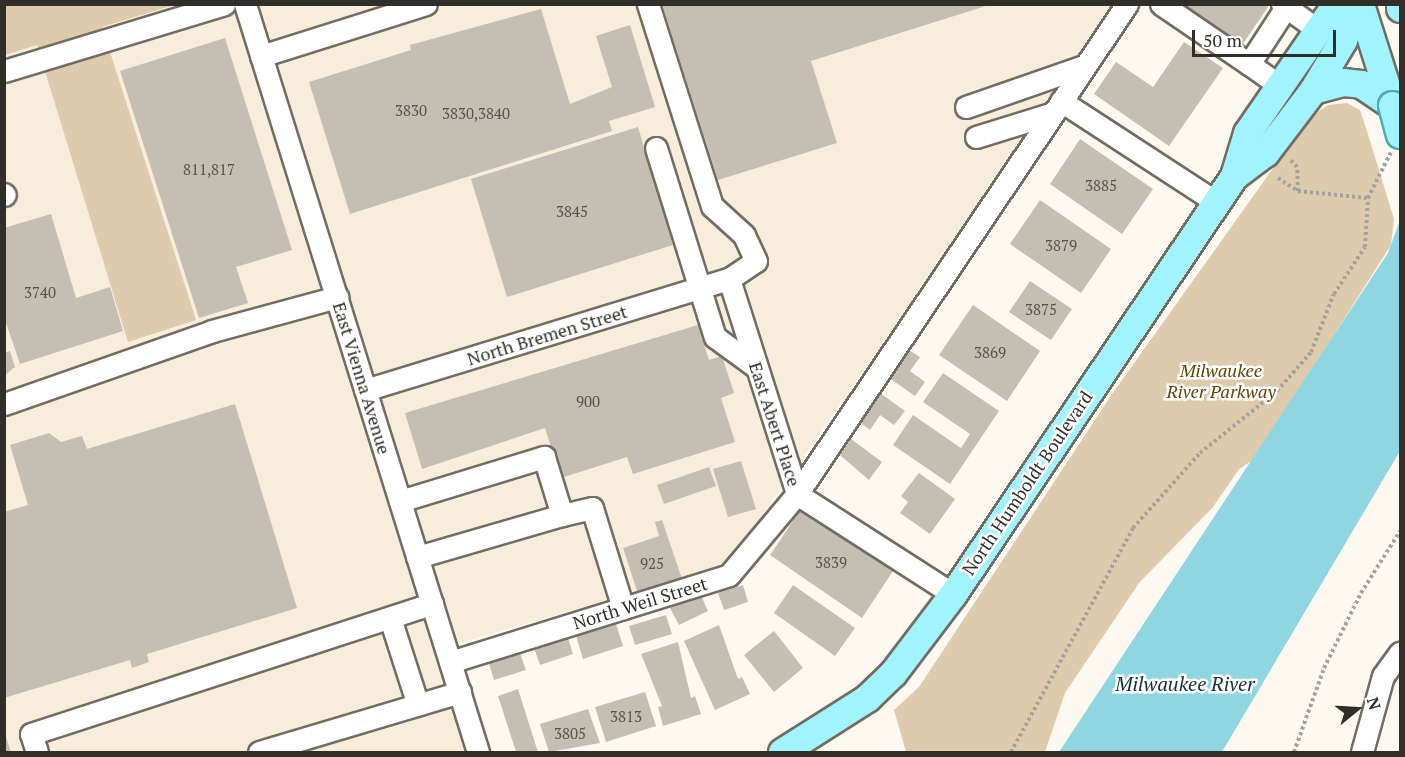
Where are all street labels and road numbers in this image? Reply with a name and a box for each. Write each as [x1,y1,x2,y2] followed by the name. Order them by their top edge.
[328,299,396,457] street label: East Vienna Avenue
[464,300,630,370] street label: North Bremen Street
[745,359,805,489] street label: East Abert Place
[957,387,1097,579] street label: North Humboldt Boulevard
[570,572,710,634] street label: North Weil Street

